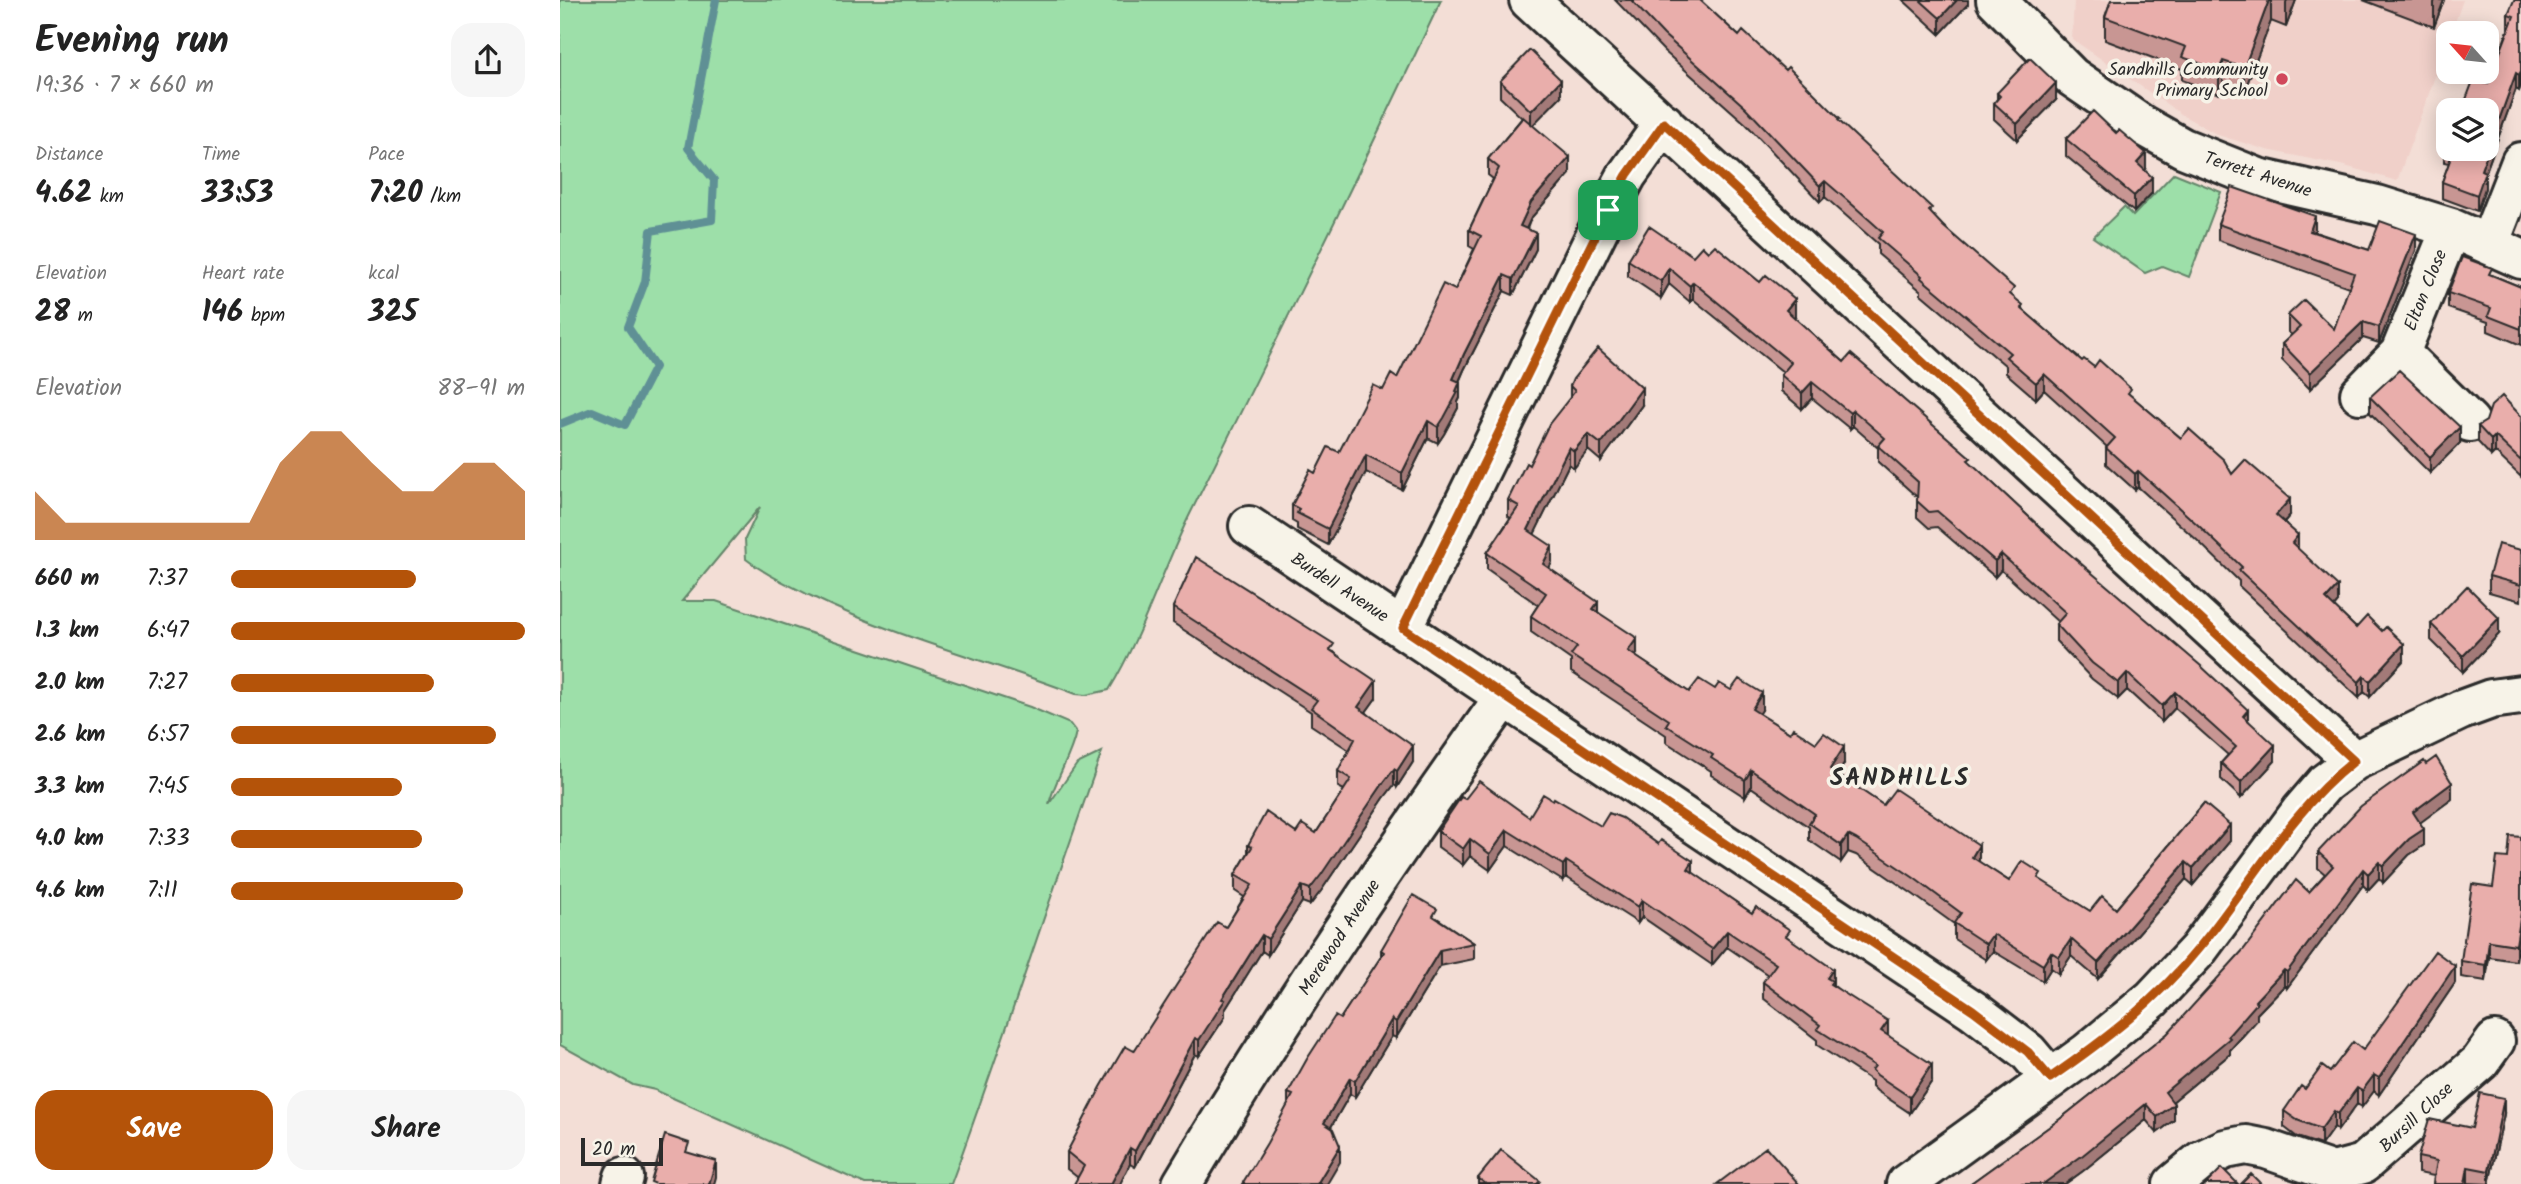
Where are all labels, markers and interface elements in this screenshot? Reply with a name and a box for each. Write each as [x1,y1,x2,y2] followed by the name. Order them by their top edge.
[35,12,229,72] text: Evening run
[2436,21,2499,84] north arrow
[2436,21,2499,161] map controls
[451,23,525,97] button: share
[2108,56,2269,106] place label: Sandhills Community Primary School
[35,68,214,104] text: 19:36 · 7 × 660 m
[2274,71,2290,87] marker: Sandhills Community Primary School
[2436,98,2499,161] button: layers
[35,140,103,170] text: Distance
[202,140,240,170] text: Time
[368,140,405,170] text: Pace
[2200,144,2315,207] street label: Terrett Avenue
[35,170,92,218] text: 4.62
[202,170,273,218] text: 33:53
[368,170,423,218] text: 7:20
[1578,180,1638,240] pin
[92,182,124,212] text: km
[423,182,461,212] text: /km
[1589,191,1627,229] icon: arrive
[2397,245,2456,336] street label: Elton Close
[35,259,107,289] text: Elevation
[202,259,284,289] text: Heart rate
[368,259,399,289] text: kcal
[35,289,70,337] text: 28
[202,289,243,337] text: 146
[368,289,417,337] text: 325
[70,301,93,331] text: m
[243,301,285,331] text: bpm
[35,371,122,407] text: Elevation
[437,371,525,407] text: 88–91 m
[1284,546,1394,631] street label: Burdell Avenue
[35,561,99,597] text: 660 m
[147,561,187,597] text: 7:37
[35,613,99,649] text: 1.3 km
[147,613,189,649] text: 6:47
[35,665,105,701] text: 2.0 km
[147,665,187,701] text: 7:27
[35,717,105,753] text: 2.6 km
[147,717,188,753] text: 6:57
[1830,759,1970,798] district label: SANDHILLS
[35,769,105,805] text: 3.3 km
[147,769,188,805] text: 7:45
[35,821,104,857] text: 4.0 km
[147,821,190,857] text: 7:33
[35,873,104,909] text: 4.6 km
[147,873,178,909] text: 7:11
[1292,874,1389,1002] street label: Merewood Avenue
[2373,1076,2461,1160] street label: Bursill Close
[35,1090,273,1170] button: Save
[287,1090,525,1170] button: Share
[581,1135,663,1167] scale bar
[592,1135,635,1165] text: 20 m

